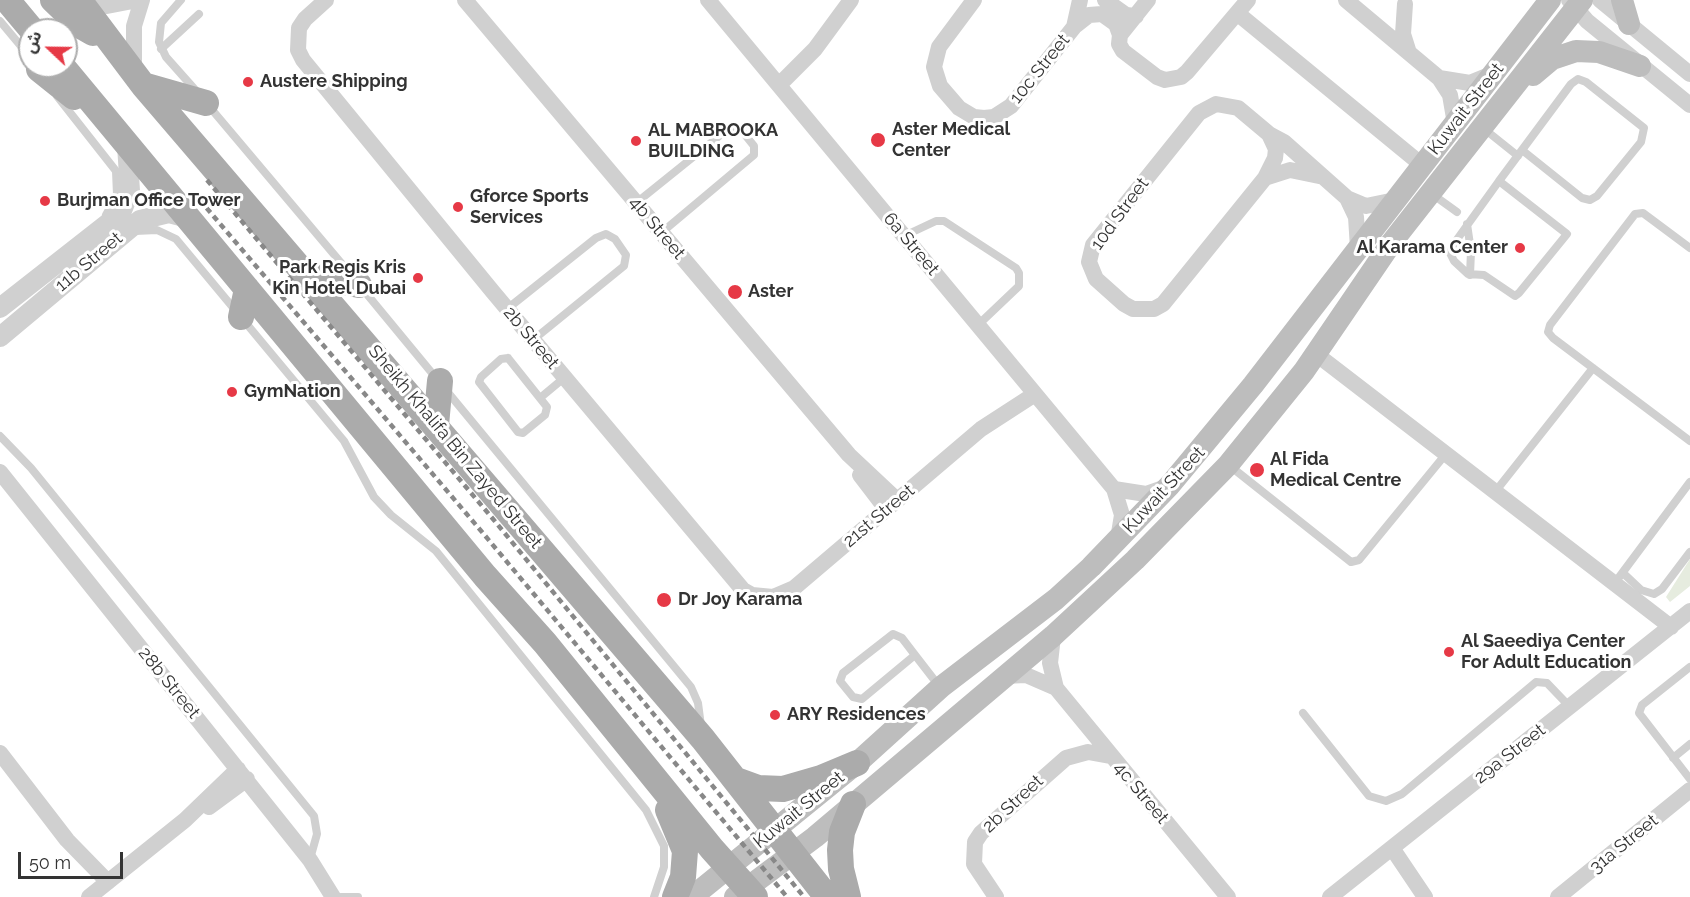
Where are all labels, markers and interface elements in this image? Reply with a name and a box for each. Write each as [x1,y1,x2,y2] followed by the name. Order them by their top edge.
[18,18,78,78] north arrow
[20,28,46,56] text: ش
[1005,30,1075,108] street label: 10c Street
[1423,59,1509,159] street label: Kuwait Street
[260,71,408,93] place label: Austere Shipping
[241,75,255,89] marker: Austere Shipping
[892,119,1010,162] place label: Aster Medical Center
[648,120,778,162] place label: AL MABROOKA BUILDING
[869,131,887,149] marker: Aster Medical Center
[629,134,643,148] marker: AL MABROOKA BUILDING
[1086,174,1154,254] street label: 10d Street
[470,186,589,228] place label: Gforce Sports Services
[57,190,240,212] place label: Burjman Office Tower
[624,192,690,264] street label: 4b Street
[38,194,52,208] marker: Burjman Office Tower
[451,200,465,214] marker: Gforce Sports Services
[879,208,943,280] street label: 6a Street
[51,228,127,296] street label: 11b Street
[1357,237,1508,259] place label: Al Karama Center
[1513,241,1527,255] marker: Al Karama Center
[272,257,406,300] place label: Park Regis Kris Kin Hotel Dubai
[411,271,425,285] marker: Park Regis Kris Kin Hotel Dubai
[748,281,793,303] place label: Aster
[726,283,744,301] marker: Aster
[499,302,563,374] street label: 2b Street
[363,341,547,553] street label: Sheikh Khalifa Bin Zayed Street
[244,381,341,403] place label: GymNation
[225,385,239,399] marker: GymNation
[1118,442,1210,538] street label: Kuwait Street
[1270,449,1401,492] place label: Al Fida Medical Centre
[1248,461,1266,479] marker: Al Fida Medical Centre
[839,480,919,552] street label: 21st Street
[678,589,802,611] place label: Dr Joy Karama
[655,591,673,609] marker: Dr Joy Karama
[1461,631,1631,674] place label: Al Saeediya Center For Adult Education
[134,643,204,723] street label: 28b Street
[1442,645,1456,659] marker: Al Saeediya Center For Adult Education
[787,704,926,726] place label: ARY Residences
[768,708,782,722] marker: ARY Residences
[1470,720,1550,788] street label: 29a Street
[1109,758,1173,828] street label: 4c Street
[749,767,849,853] street label: Kuwait Street
[978,771,1048,837] street label: 2b Street
[1585,810,1663,878] street label: 31a Street
[21,840,126,878] scale bar
[29,852,71,873] text: 50 m

